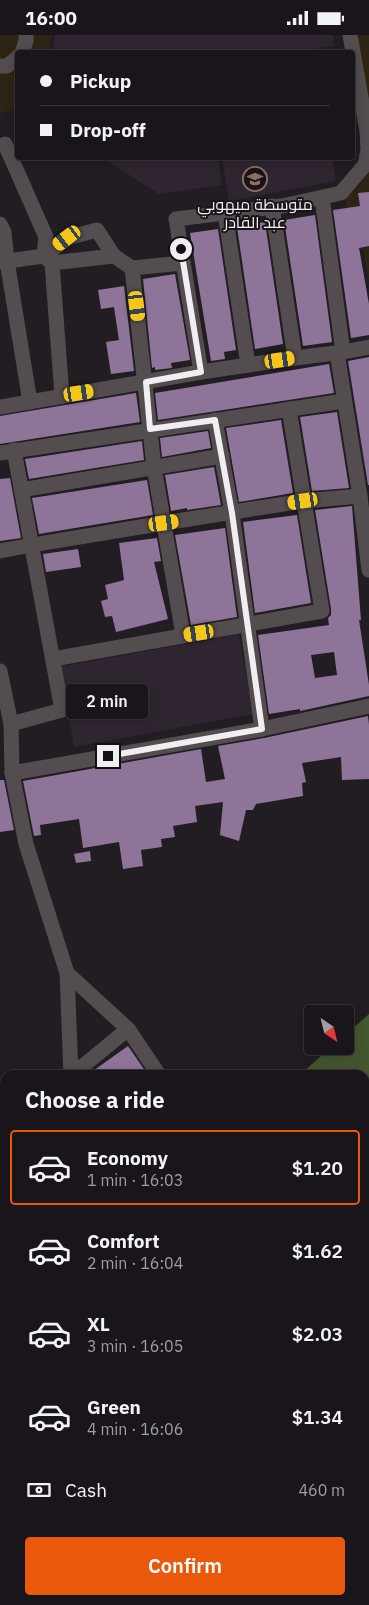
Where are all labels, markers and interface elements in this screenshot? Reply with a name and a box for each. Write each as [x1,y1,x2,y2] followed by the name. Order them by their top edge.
[25,6,77,30] text: 16:00
[70,69,131,93] text: Pickup
[70,118,146,142] text: Drop-off
[242,166,268,192] school or university icon: متوسطة ميهوبي عبد القادر
[197,194,313,232] place label: متوسطة ميهوبي عبد القادر
[50,223,83,253] car
[170,238,192,260] route start
[127,290,146,322] car
[264,350,295,370] car
[63,383,94,403] car
[287,491,318,511] car
[148,513,179,533] car
[183,623,214,643] car
[67,683,149,719] callout: 2 min
[86,691,128,711] text: 2 min
[97,745,119,767] route end
[304,1005,354,1055] north arrow
[304,1005,354,1055] map controls
[25,1085,165,1114] text: Choose a ride
[27,1145,72,1190] icon: car
[87,1146,168,1170] text: Economy
[292,1156,343,1180] text: $1.20
[87,1170,183,1190] text: 1 min · 16:03
[27,1228,72,1273] icon: car
[87,1229,160,1253] text: Comfort
[292,1239,343,1263] text: $1.62
[87,1253,183,1273] text: 2 min · 16:04
[27,1311,72,1356] icon: car
[87,1312,110,1336] text: XL
[292,1322,343,1346] text: $2.03
[87,1336,183,1356] text: 3 min · 16:05
[27,1394,72,1439] icon: car
[87,1395,141,1419] text: Green
[292,1405,343,1429] text: $1.34
[87,1419,183,1439] text: 4 min · 16:06
[25,1476,53,1504] icon: cash
[65,1478,107,1502] text: Cash
[298,1480,345,1500] text: 460 m
[25,1537,345,1595] button: Confirm

